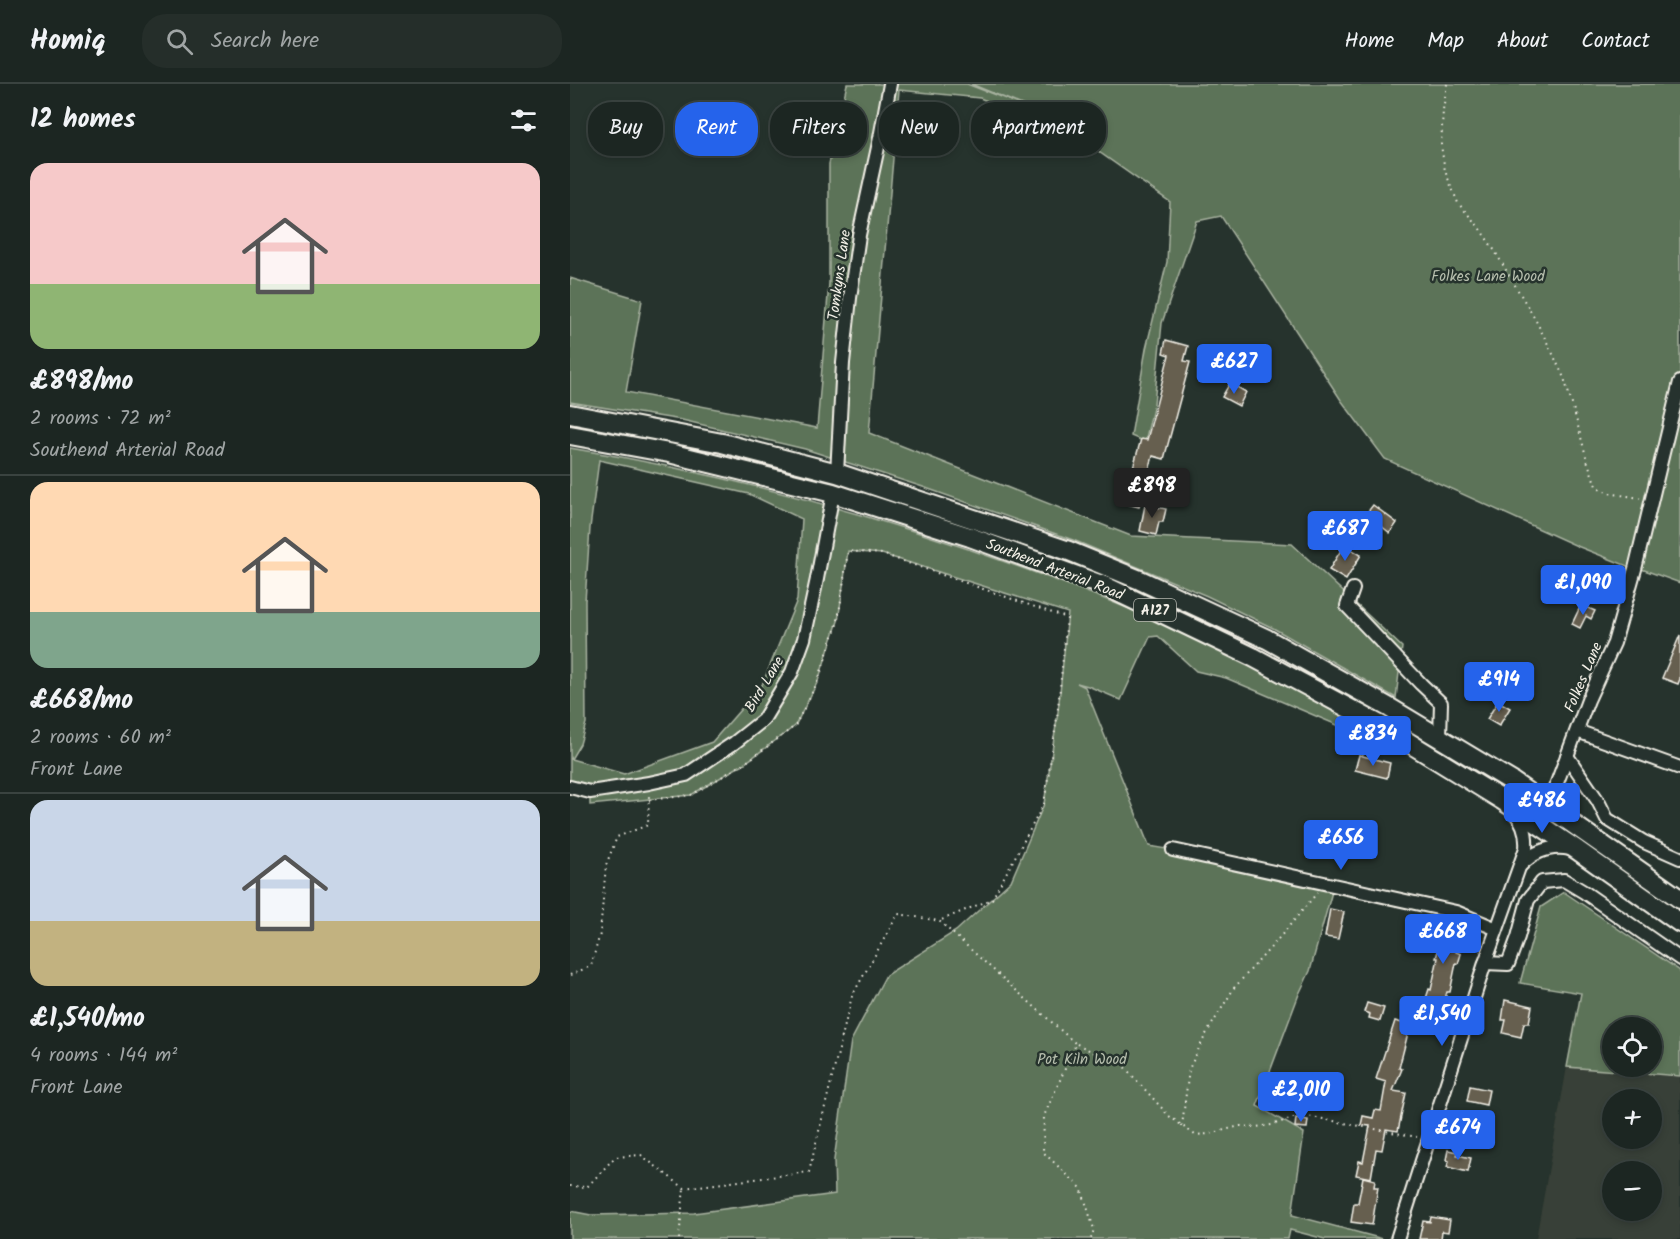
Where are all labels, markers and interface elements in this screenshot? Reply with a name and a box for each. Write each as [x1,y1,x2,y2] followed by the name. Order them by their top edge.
[142,14,562,68] search box
[30,19,106,64] text: Homiq
[211,24,319,59] text: Search here
[163,25,196,58] icon: search
[1345,25,1394,58] text: Home
[1427,25,1464,58] text: Map
[1497,25,1548,58] text: About
[1581,25,1650,58] text: Contact
[30,99,136,141] text: 12 homes
[588,102,663,156] chip: Buy
[675,102,758,156] chip: Rent
[770,102,867,156] chip: Filters
[879,102,959,156] chip: New
[971,102,1106,156] chip: Apartment
[507,104,540,137] icon: filters
[231,202,339,310] icon: home
[822,228,858,322] street label: Tomkyns Lane
[1431,265,1545,289] park label: Folkes Lane Wood
[1198,344,1270,395] pin: £627
[1211,347,1257,379] text: £627
[30,361,133,403] text: £898/mo
[30,403,171,435] text: 2 rooms · 72 m²
[30,435,225,467] text: Southend Arterial Road
[1116,468,1188,519] pin: £898
[1128,471,1176,503] text: £898
[1309,511,1381,562] pin: £687
[1322,514,1368,546] text: £687
[231,521,339,629] icon: home
[982,533,1128,607] street label: Southend Arterial Road
[1534,565,1632,616] pin: £1,090
[1555,568,1611,600] text: £1,090
[1134,599,1176,621] road number: A127
[1558,638,1610,716] street label: Folkes Lane
[739,652,791,717] street label: Bird Lane
[1463,662,1535,713] pin: £914
[1478,665,1520,697] text: £914
[30,680,133,722] text: £668/mo
[1337,716,1409,767] pin: £834
[1349,719,1397,751] text: £834
[30,722,171,754] text: 2 rooms · 60 m²
[30,754,123,786] text: Front Lane
[1506,783,1578,834] pin: £486
[1518,786,1566,818] text: £486
[1305,820,1377,871] pin: £656
[1318,823,1364,855] text: £656
[231,839,339,947] icon: home
[1407,914,1479,965] pin: £668
[1419,917,1467,949] text: £668
[1393,996,1491,1047] pin: £1,540
[30,998,145,1040] text: £1,540/mo
[1413,999,1471,1031] text: £1,540
[1602,1017,1662,1221] map controls
[1602,1017,1662,1077] button: locate
[30,1040,177,1072] text: 4 rooms · 144 m²
[1037,1048,1127,1072] park label: Pot Kiln Wood
[30,1072,123,1104] text: Front Lane
[1252,1072,1350,1123] pin: £2,010
[1272,1075,1330,1107] text: £2,010
[1602,1089,1662,1149] button: +
[1422,1110,1494,1161] pin: £674
[1435,1113,1481,1145] text: £674
[1602,1161,1662,1221] button: −

